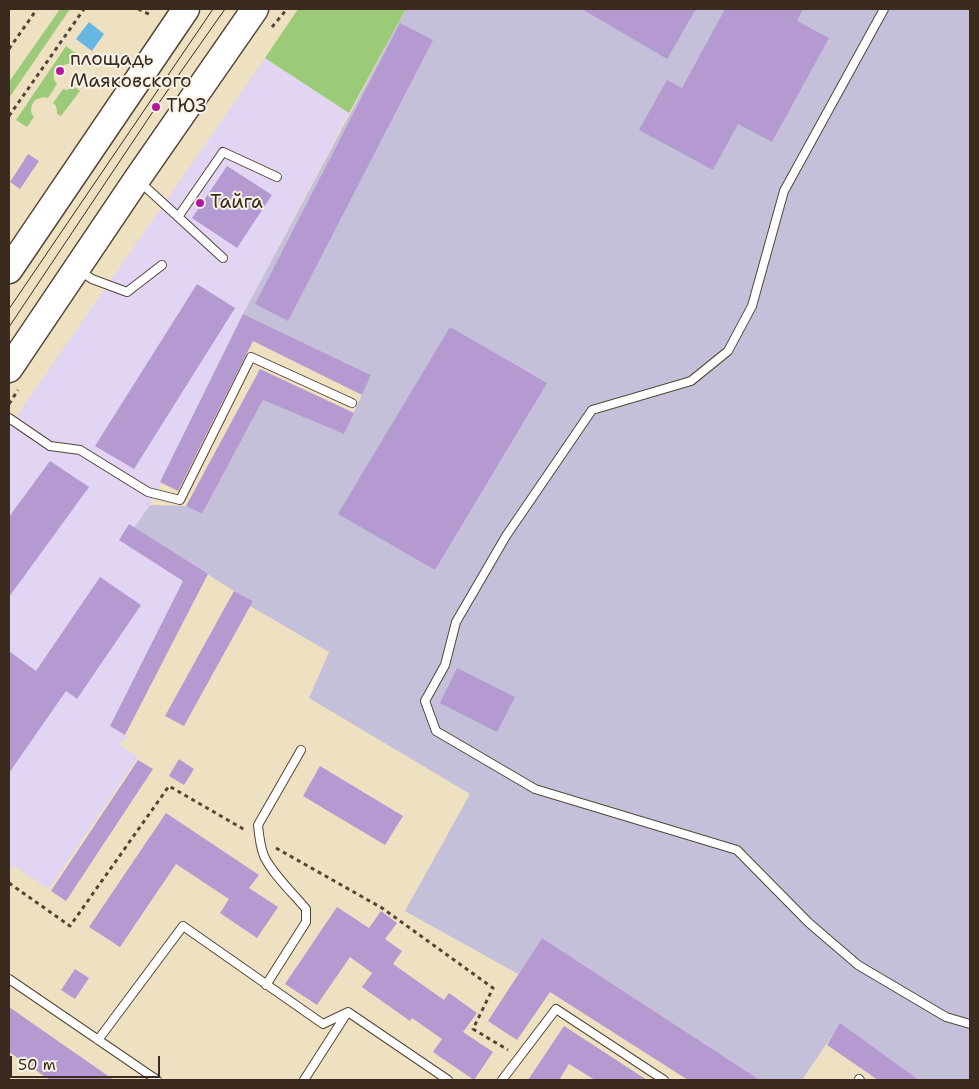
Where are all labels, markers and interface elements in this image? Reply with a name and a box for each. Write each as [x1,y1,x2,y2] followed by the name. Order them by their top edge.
[70,49,191,93] place label: площадь Маяковского
[54,65,66,77] marker: площадь Маяковского
[166,96,207,118] place label: ТЮЗ
[150,101,162,113] marker: ТЮЗ
[210,192,263,214] place label: Тайга
[194,197,206,209] marker: Тайга
[12,1046,162,1078] scale bar
[18,1055,56,1075] text: 50 m

